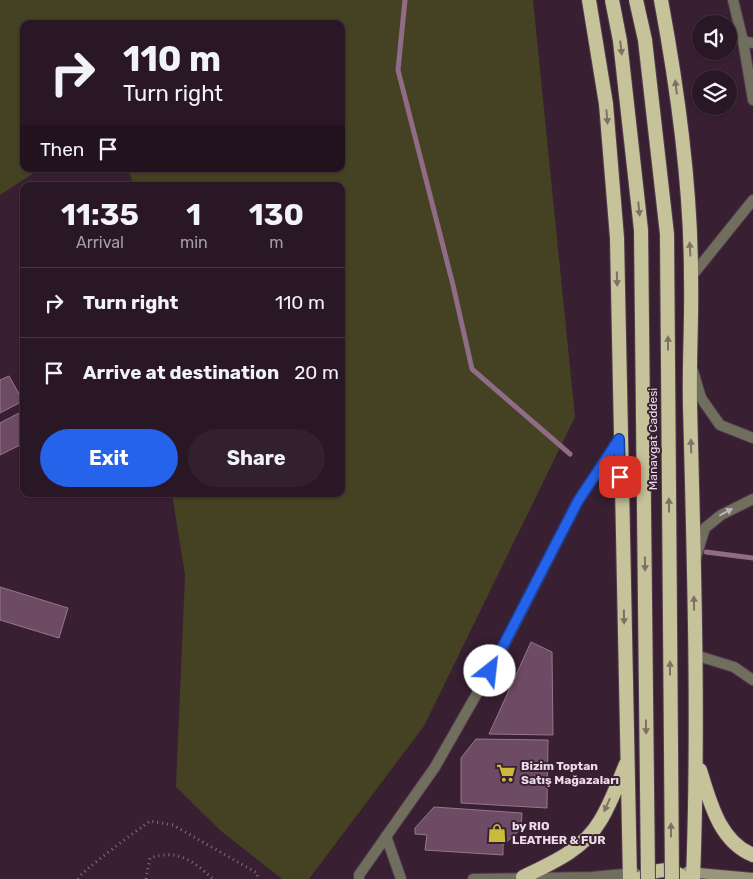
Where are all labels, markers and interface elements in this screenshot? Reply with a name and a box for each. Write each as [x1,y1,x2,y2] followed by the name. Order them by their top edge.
[692,15,737,115] map controls
[692,15,737,60] button: sound
[123,38,221,80] text: 110 m
[40,40,105,105] icon: right
[617,40,625,56] one-way arrow
[692,70,737,115] button: layers
[672,78,680,94] one-way arrow
[123,80,223,107] text: Turn right
[604,110,612,126] one-way arrow
[94,135,122,163] icon: arrive
[40,138,84,161] text: Then
[61,197,139,233] text: 11:35
[186,197,201,233] text: 1
[249,197,304,233] text: 130
[635,202,643,218] one-way arrow
[76,233,124,252] text: Arrival
[180,233,208,252] text: min
[269,233,283,252] text: m
[685,240,693,256] one-way arrow
[613,272,621,288] one-way arrow
[40,289,68,317] icon: right
[83,291,178,314] text: Turn right
[275,291,325,314] text: 110 m
[664,335,672,351] one-way arrow
[40,359,68,387] icon: arrive
[83,361,279,384] text: Arrive at destination
[294,361,339,384] text: 20 m
[646,388,660,490] street label: Manavgat Caddesi
[40,429,178,487] button: Exit
[188,429,325,487] button: Share
[687,438,695,454] one-way arrow
[599,456,641,498] pin
[606,463,634,491] icon: arrive
[665,497,673,513] one-way arrow
[719,508,734,516] one-way arrow
[641,557,649,573] one-way arrow
[690,595,698,611] one-way arrow
[620,609,628,625] one-way arrow
[463,644,515,696] position arrow
[666,660,674,676] one-way arrow
[643,719,651,735] one-way arrow
[521,759,619,787] place label: Bizim Toptan Satış Mağazaları
[495,762,517,784] supermarket icon: Bizim Toptan Satış Mağazaları
[603,798,611,813] one-way arrow
[512,819,605,847] place label: by RIO LEATHER & FUR
[486,822,508,844] shop icon: by RIO LEATHER & FUR
[667,822,675,838] one-way arrow

